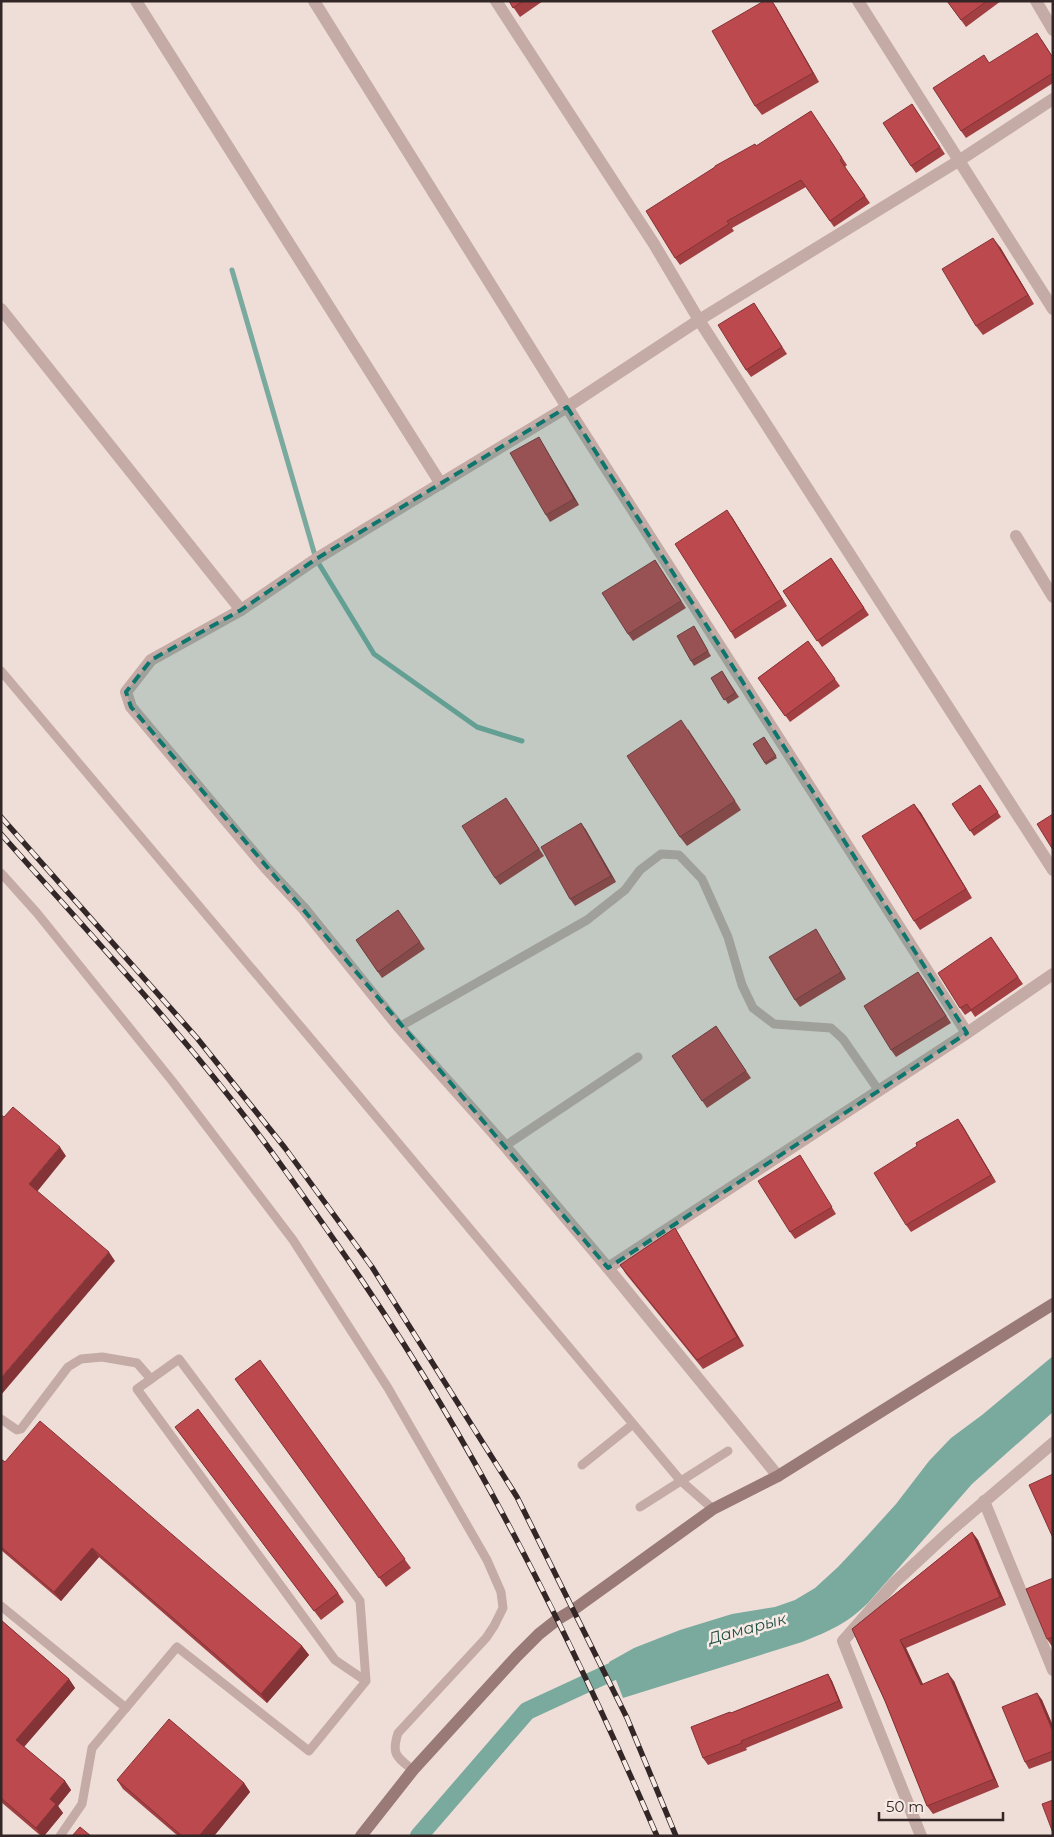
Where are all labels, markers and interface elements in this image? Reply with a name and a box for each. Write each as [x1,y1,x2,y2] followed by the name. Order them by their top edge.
[704,1609,789,1649] water label: Дамарык
[879,1790,1003,1822] scale bar
[886,1797,924,1816] text: 50 m

